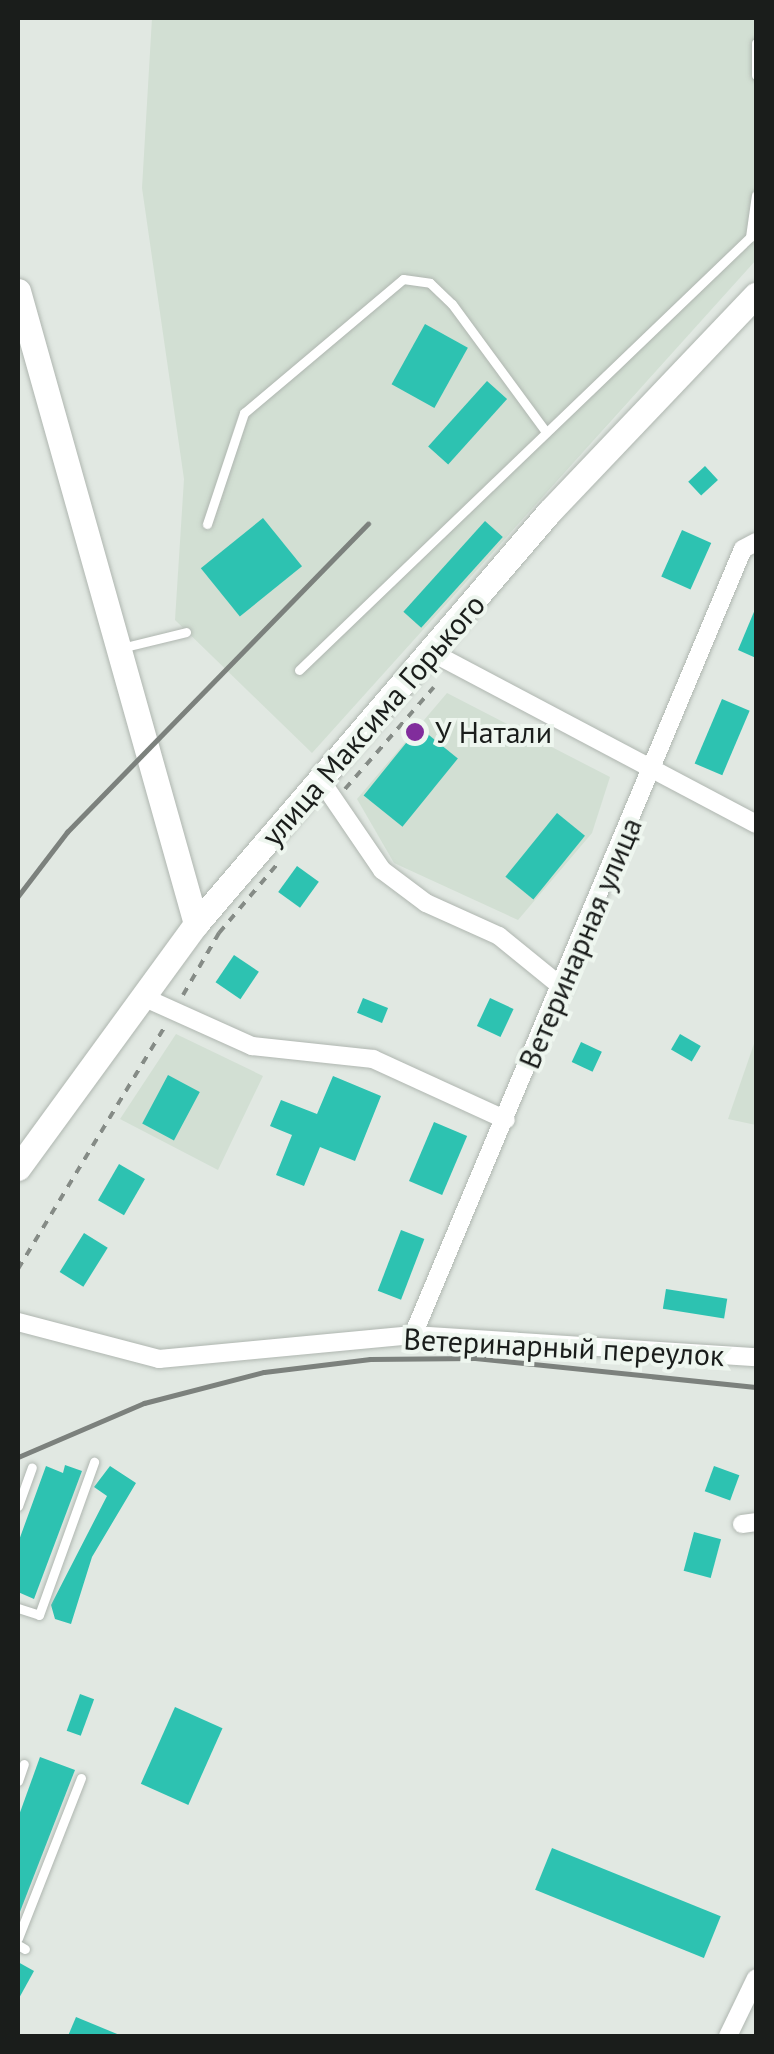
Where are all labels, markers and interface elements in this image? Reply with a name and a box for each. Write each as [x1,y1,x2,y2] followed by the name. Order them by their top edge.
[254,587,492,853] street label: улица Максима Горького
[435,714,553,750] place label: У Натали
[404,721,426,743] marker: У Натали
[511,812,649,1074] street label: Ветеринарная улица
[403,1321,725,1373] street label: Ветеринарный переулок

